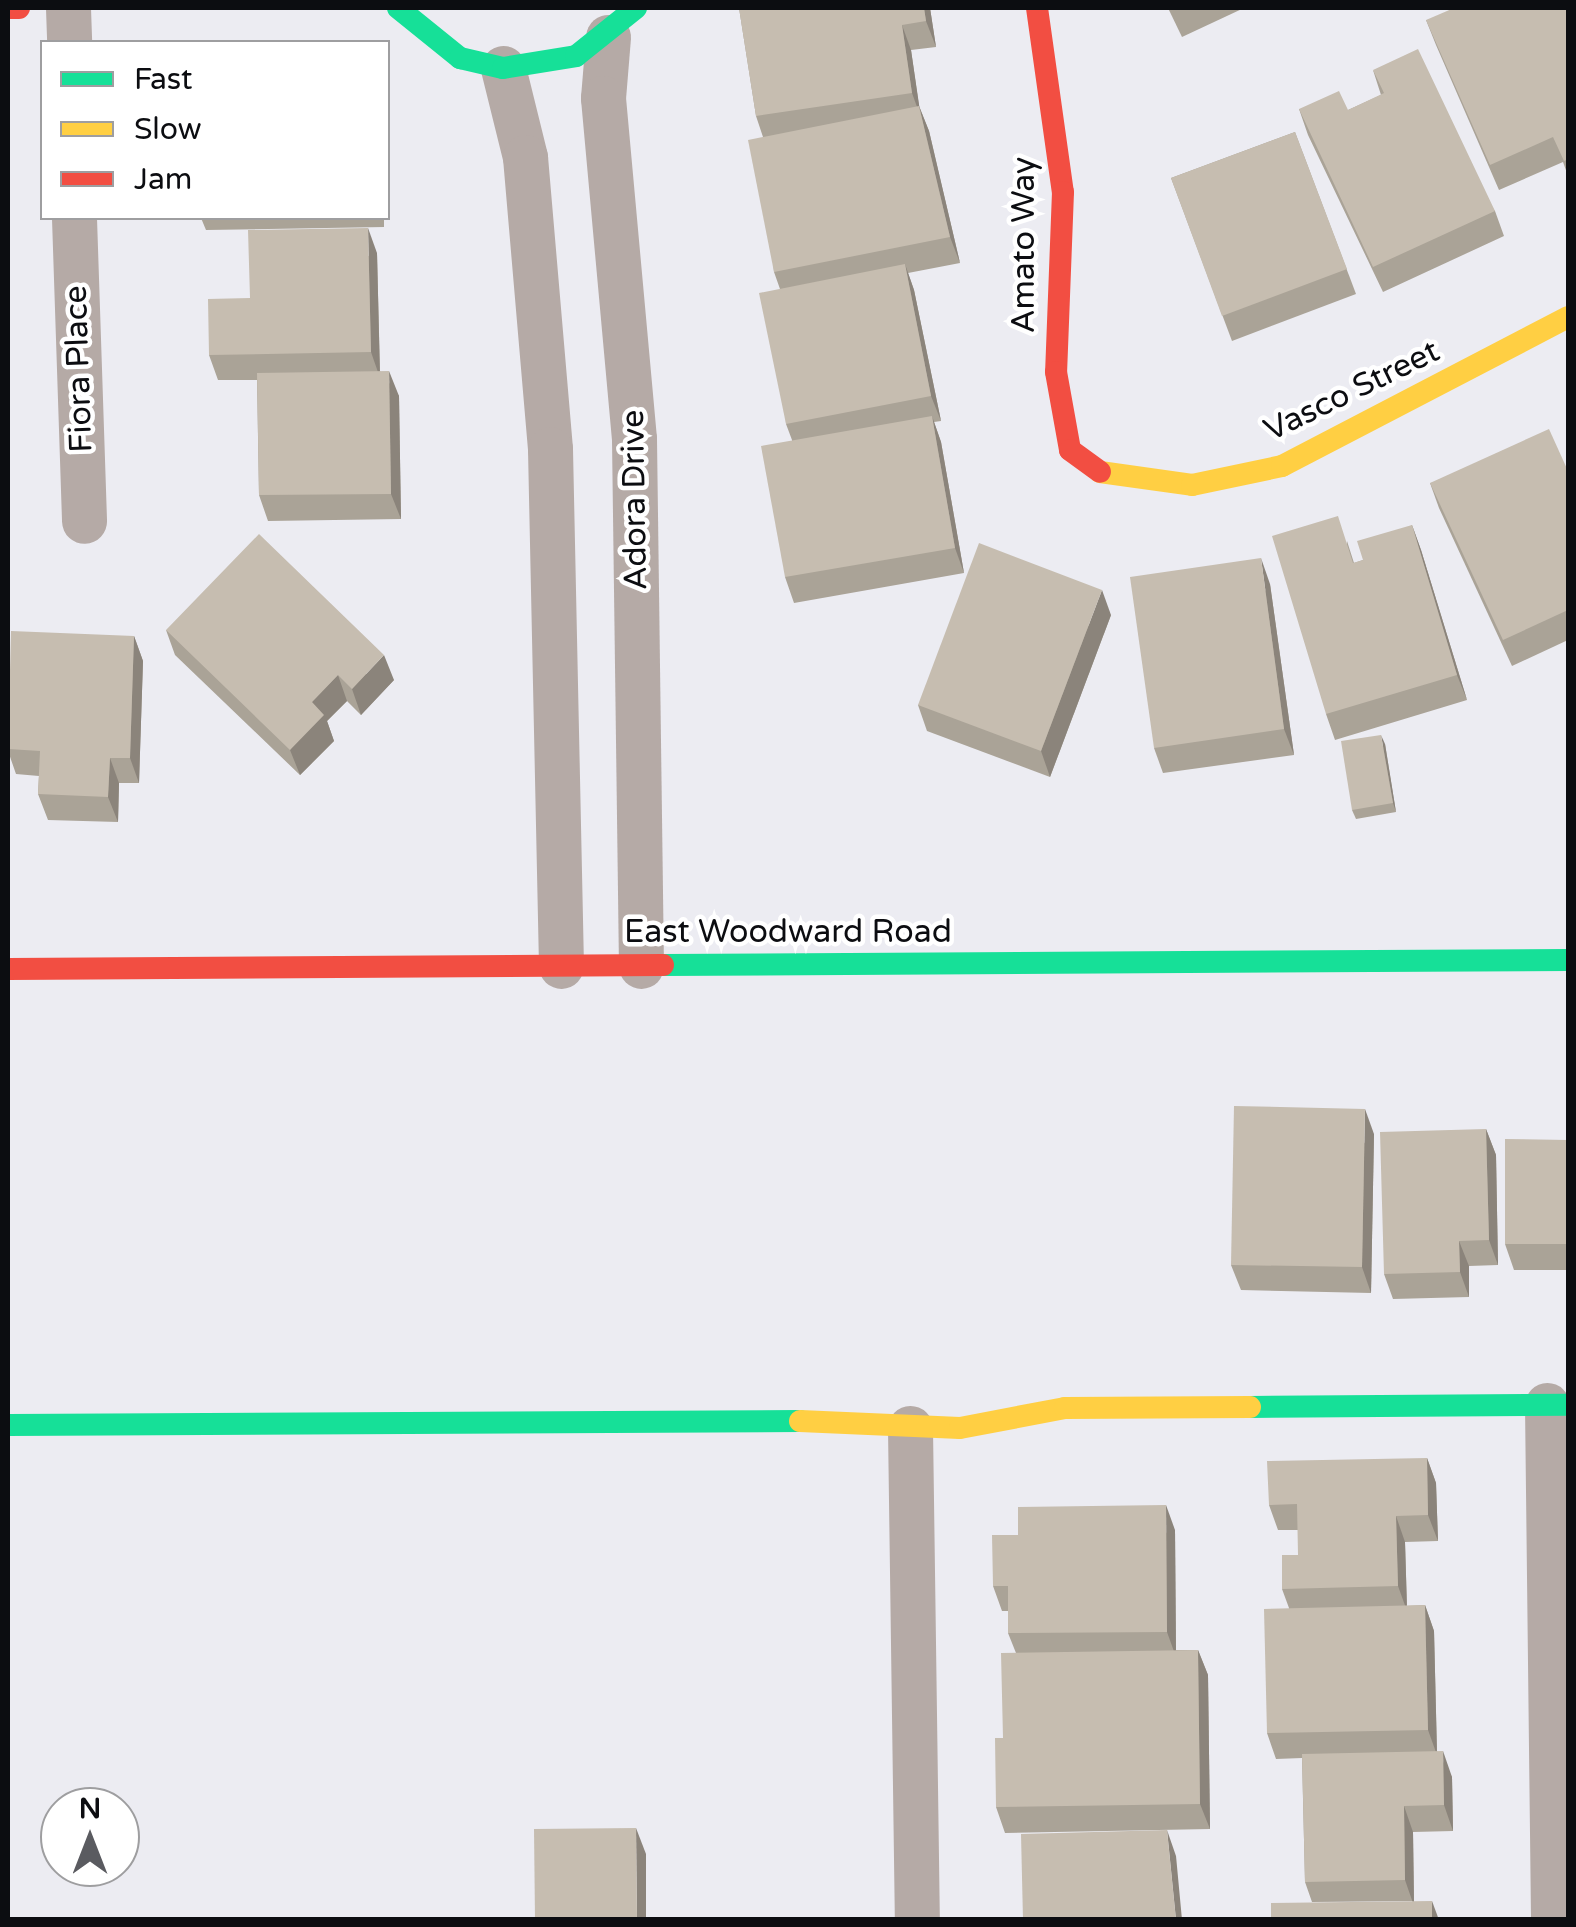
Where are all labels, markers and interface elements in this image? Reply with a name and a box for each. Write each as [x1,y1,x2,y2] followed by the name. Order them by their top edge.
[40,40,390,220] legend
[134,61,193,98] text: Fast
[134,111,202,148] text: Slow
[1005,157,1043,333] street label: Amato Way
[134,161,192,198] text: Jam
[57,285,101,453] street label: Fiora Place
[1258,332,1446,450] street label: Vasco Street
[614,409,656,591] street label: Adora Drive
[624,913,952,951] street label: East Woodward Road
[40,1787,140,1887] north arrow
[79,1792,101,1826] text: N

